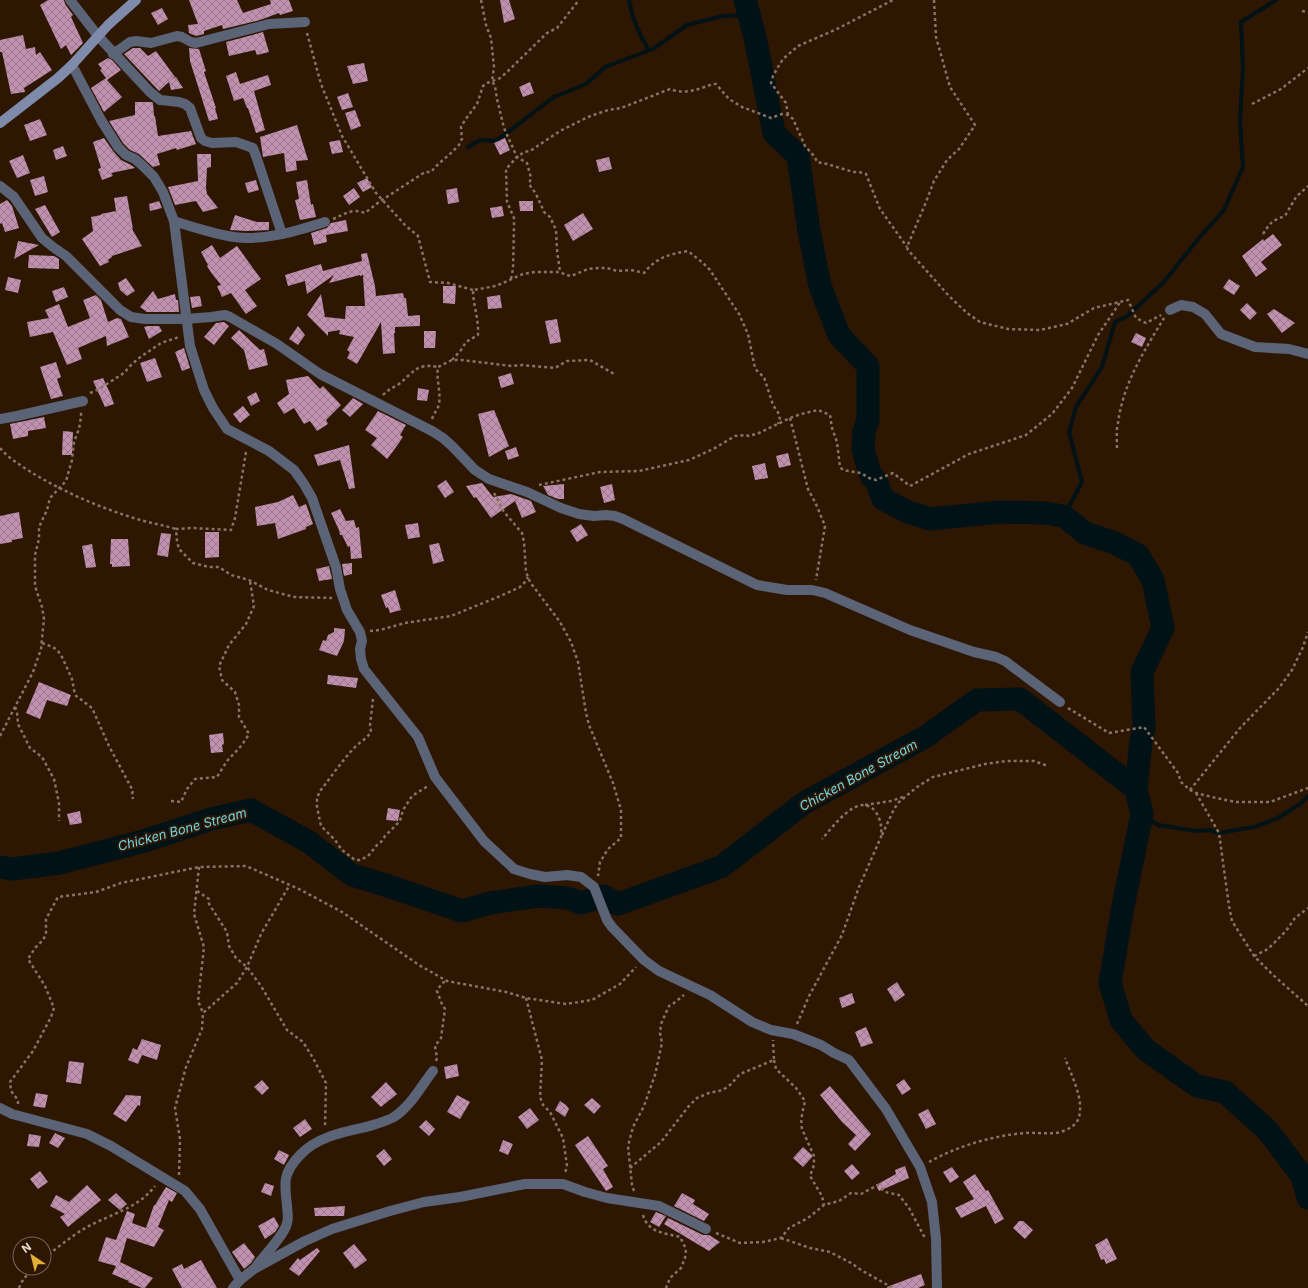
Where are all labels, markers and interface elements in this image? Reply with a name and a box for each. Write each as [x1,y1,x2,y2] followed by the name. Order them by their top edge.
[796,736,920,814] water label: Chicken Bone Stream
[116,804,248,854] water label: Chicken Bone Stream
[12,1236,52,1276] north arrow
[19,1240,34,1256] text: N

